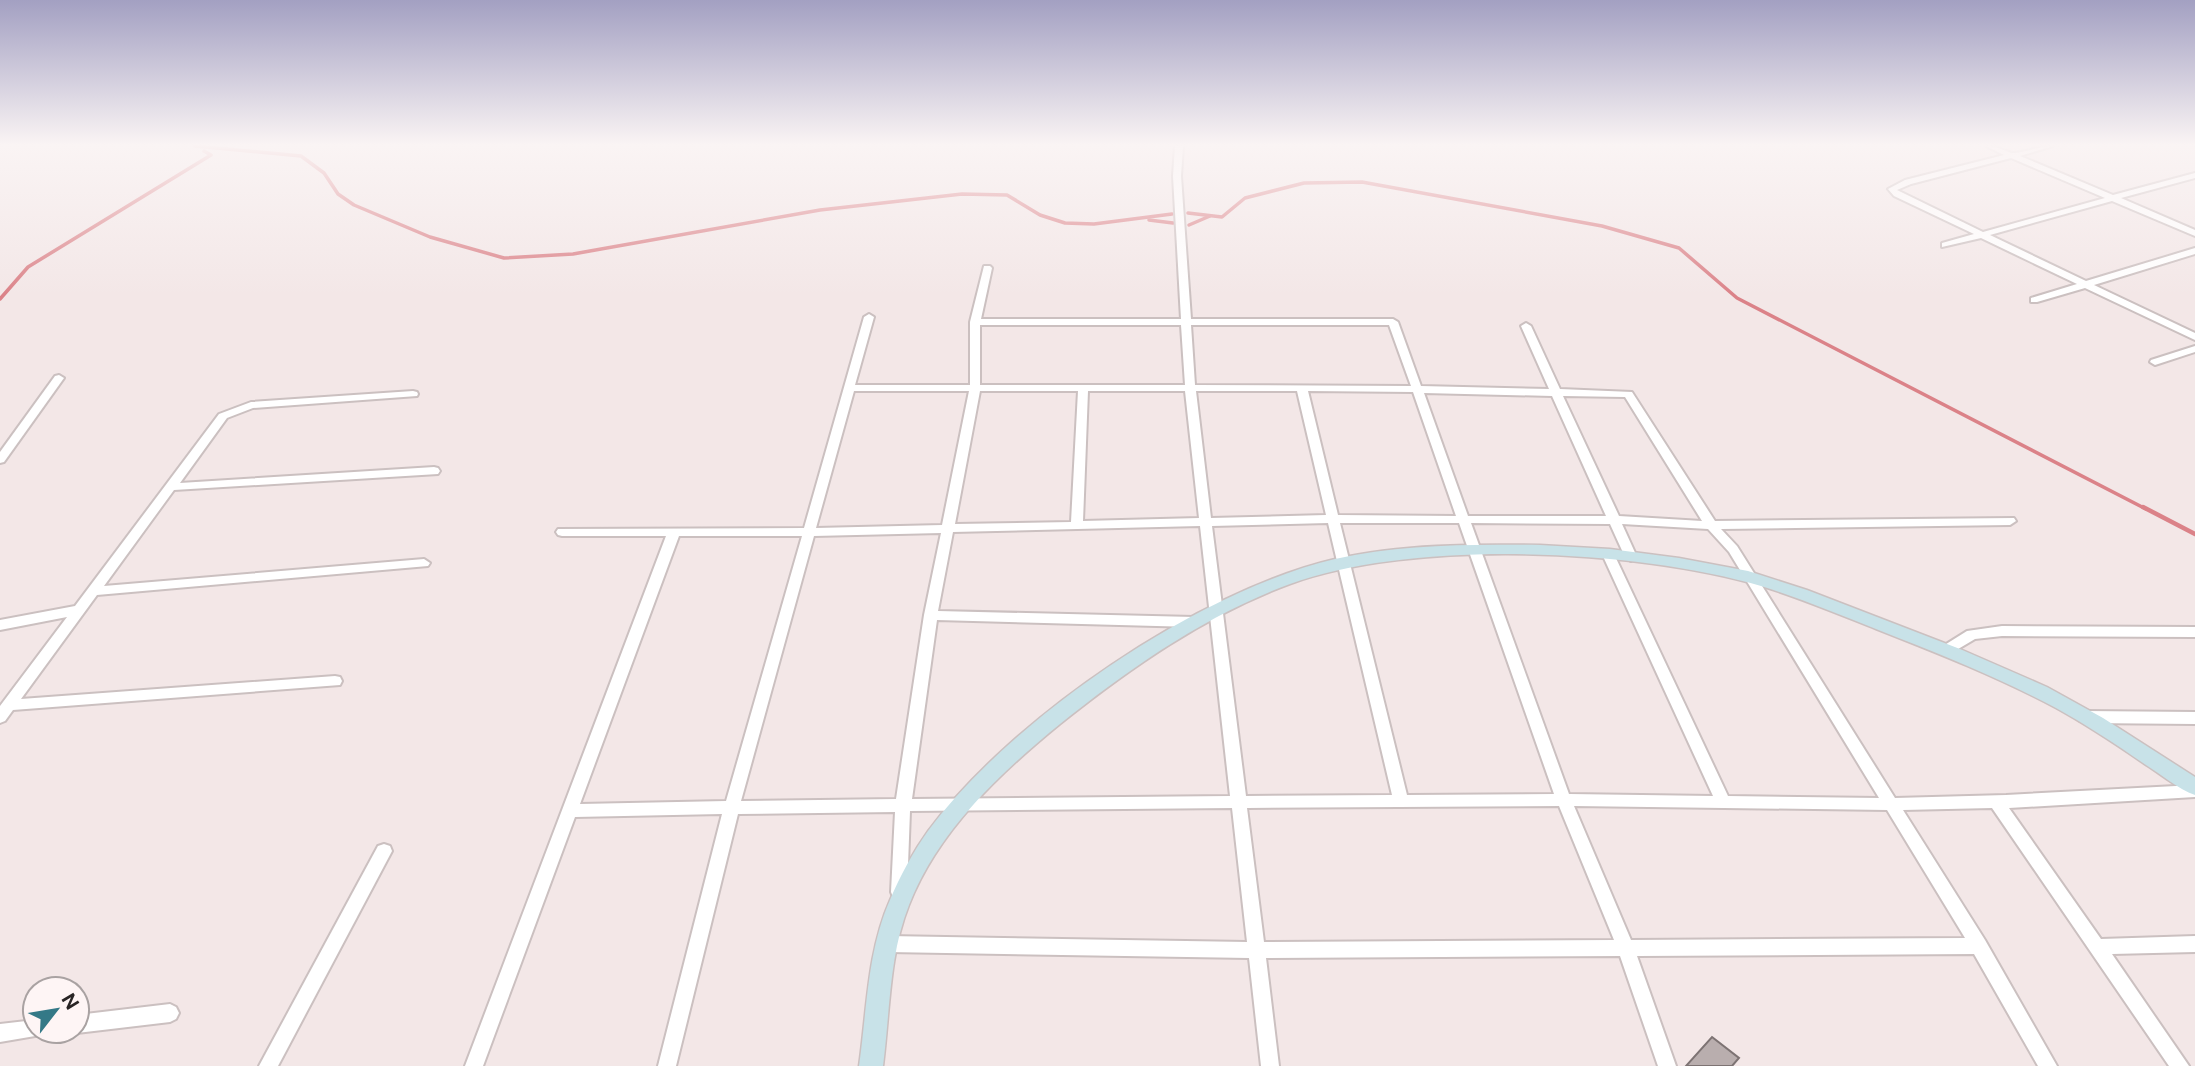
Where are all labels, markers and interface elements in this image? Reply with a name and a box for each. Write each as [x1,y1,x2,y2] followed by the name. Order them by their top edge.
[21,975,91,1045] north arrow
[57,989,84,1013] text: N

